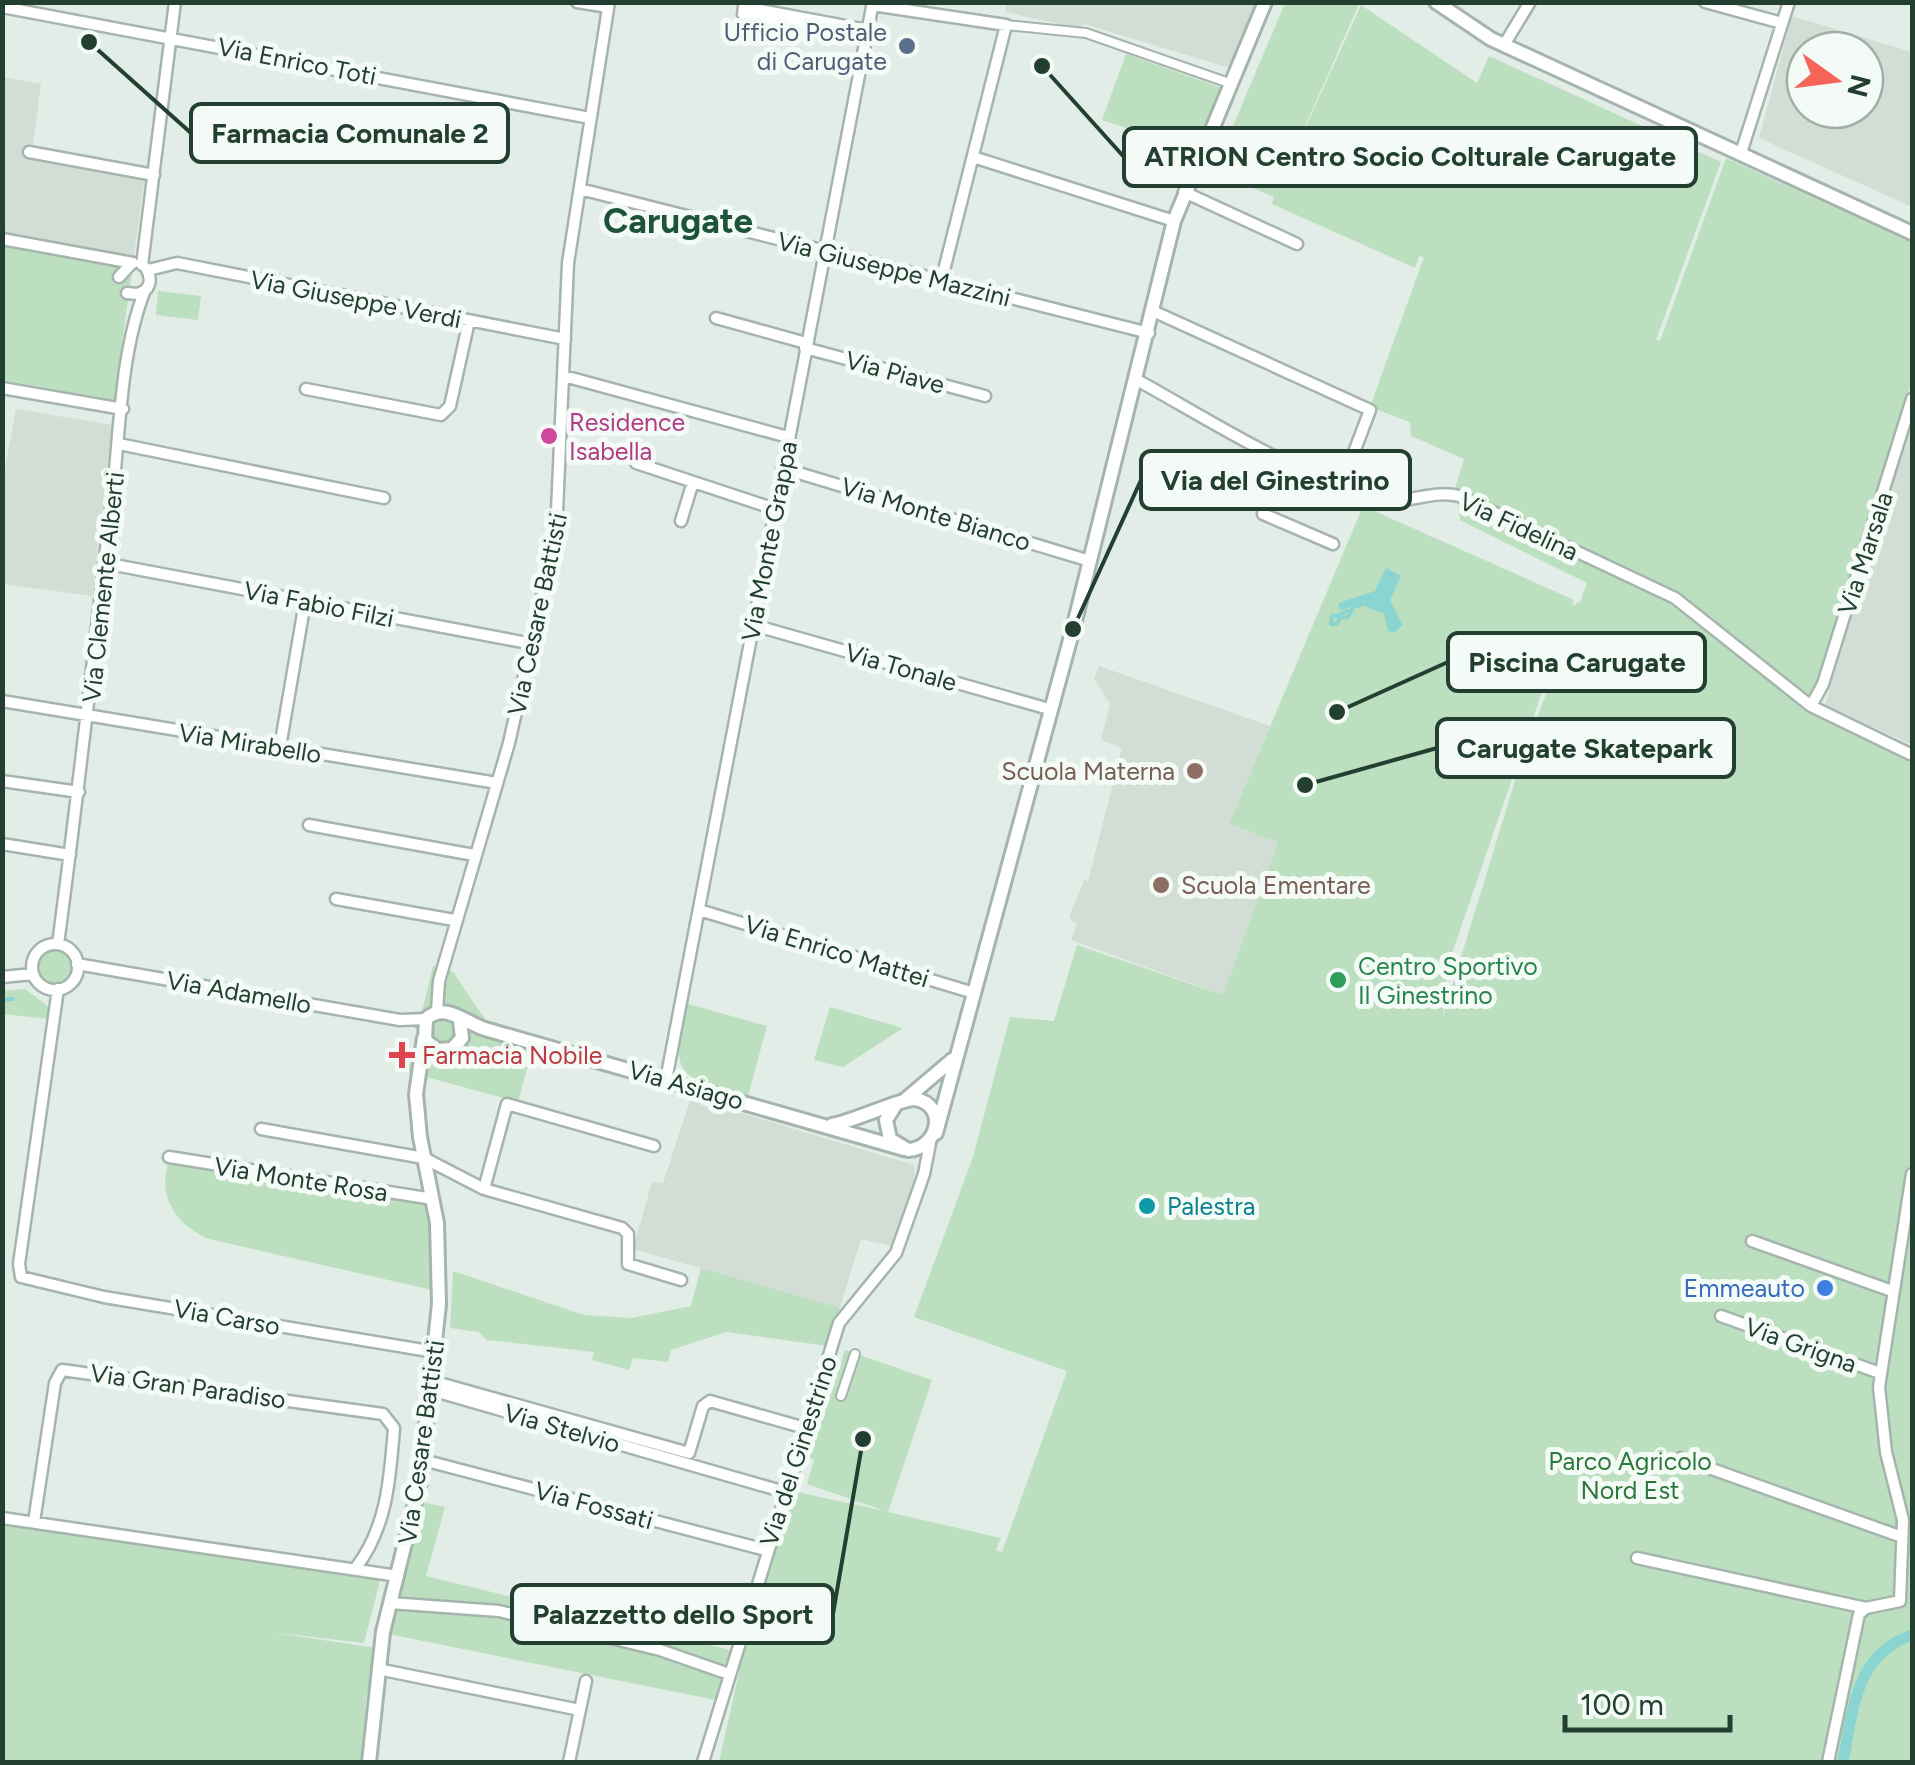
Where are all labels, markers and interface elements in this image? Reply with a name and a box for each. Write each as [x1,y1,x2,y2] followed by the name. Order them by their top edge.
[723,17,887,76] place label: Ufficio Postale di Carugate
[1785,30,1885,130] north arrow
[215,31,379,91] street label: Via Enrico Toti
[896,35,918,57] marker: Ufficio Postale di Carugate
[1840,71,1878,101] text: N
[191,104,508,162] callout: Farmacia Comunale 2
[211,116,489,150] text: Farmacia Comunale 2
[1124,128,1696,186] callout: ATRION Centro Socio Colturale Carugate
[1144,139,1676,173] text: ATRION Centro Socio Colturale Carugate
[603,200,753,242] district label: Carugate
[774,225,1014,313] street label: Via Giuseppe Mazzini
[248,264,464,334] street label: Via Giuseppe Verdi
[842,344,948,400] street label: Via Piave
[569,407,685,466] place label: Residence Isabella
[538,425,560,447] marker: Residence Isabella
[735,438,803,644] street label: Via Monte Grappa
[1141,451,1410,509] callout: Via del Ginestrino
[1161,463,1389,497] text: Via del Ginestrino
[76,470,130,704] street label: Via Clemente Alberti
[838,471,1034,557] street label: Via Monte Bianco
[1455,485,1583,567] street label: Via Fidelina
[1831,488,1899,618] street label: Via Marsala
[501,510,573,718] street label: Via Cesare Battisti
[241,575,397,633] street label: Via Fabio Filzi
[1448,633,1705,691] callout: Piscina Carugate
[842,637,960,697] street label: Via Tonale
[1468,645,1686,679] text: Piscina Carugate
[177,717,323,769] street label: Via Mirabello
[1437,719,1734,777] callout: Carugate Skatepark
[1457,731,1713,765] text: Carugate Skatepark
[1001,756,1175,786] place label: Scuola Materna
[1184,760,1206,782] marker: Scuola Materna
[1181,870,1371,900] place label: Scuola Ementare
[1150,874,1172,896] marker: Scuola Ementare
[741,909,933,993] street label: Via Enrico Mattei
[1358,951,1538,1010] place label: Centro Sportivo Il Ginestrino
[164,964,314,1020] street label: Via Adamello
[1327,969,1349,991] marker: Centro Sportivo Il Ginestrino
[422,1040,602,1070] place label: Farmacia Nobile
[391,1044,413,1066] marker: Farmacia Nobile
[625,1054,747,1116] street label: Via Asiago
[212,1150,390,1208] street label: Via Monte Rosa
[1167,1191,1255,1221] place label: Palestra
[1136,1195,1158,1217] marker: Palestra
[1683,1273,1805,1303] place label: Emmeauto
[1814,1277,1836,1299] marker: Emmeauto
[171,1293,283,1341] street label: Via Carso
[1741,1311,1861,1379] street label: Via Grigna
[392,1338,450,1546] street label: Via Cesare Battisti
[753,1352,843,1550] street label: Via del Ginestrino
[88,1357,288,1415] street label: Via Gran Paradiso
[501,1397,623,1459] street label: Via Stelvio
[1548,1446,1712,1505] park label: Parco Agricolo Nord Est
[532,1475,656,1535] street label: Via Fossati
[512,1585,833,1643] callout: Palazzetto dello Sport
[532,1597,814,1631] text: Palazzetto dello Sport
[1565,1670,1730,1732] scale bar
[1580,1686,1664,1723] text: 100 m

